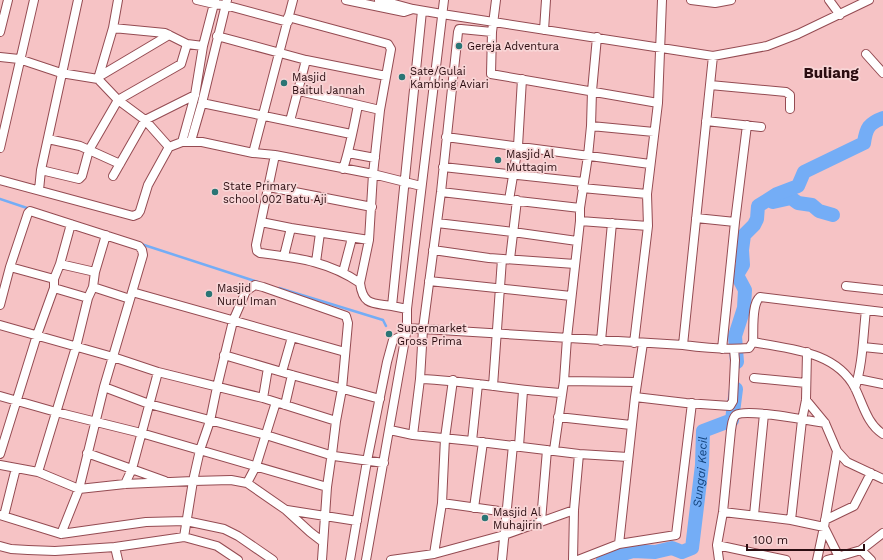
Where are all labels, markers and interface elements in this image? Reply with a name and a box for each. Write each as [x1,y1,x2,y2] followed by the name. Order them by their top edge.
[467,40,559,53] place label: Gereja Adventura
[454,41,464,51] marker: Gereja Adventura
[803,64,859,82] district label: Buliang
[410,65,489,91] place label: Sate/Gulai Kambing Aviari
[292,71,365,97] place label: Masjid Baitul Jannah
[397,72,407,82] marker: Sate/Gulai Kambing Aviari
[279,78,289,88] marker: Masjid Baitul Jannah
[506,148,557,174] place label: Masjid Al Muttaqim
[493,155,503,165] marker: Masjid Al Muttaqim
[223,180,327,206] place label: State Primary school 002 Batu Aji
[210,187,220,197] marker: State Primary school 002 Batu Aji
[217,282,277,308] place label: Masjid Nurul Iman
[204,289,214,299] marker: Masjid Nurul Iman
[397,322,467,348] place label: Supermarket Gross Prima
[384,329,394,339] marker: Supermarket Gross Prima
[690,436,710,508] water label: Sungai Kecil
[493,506,542,532] place label: Masjid Al Muhajirin
[480,513,490,523] marker: Masjid Al Muhajirin
[747,526,864,552] scale bar
[753,533,788,547] text: 100 m

